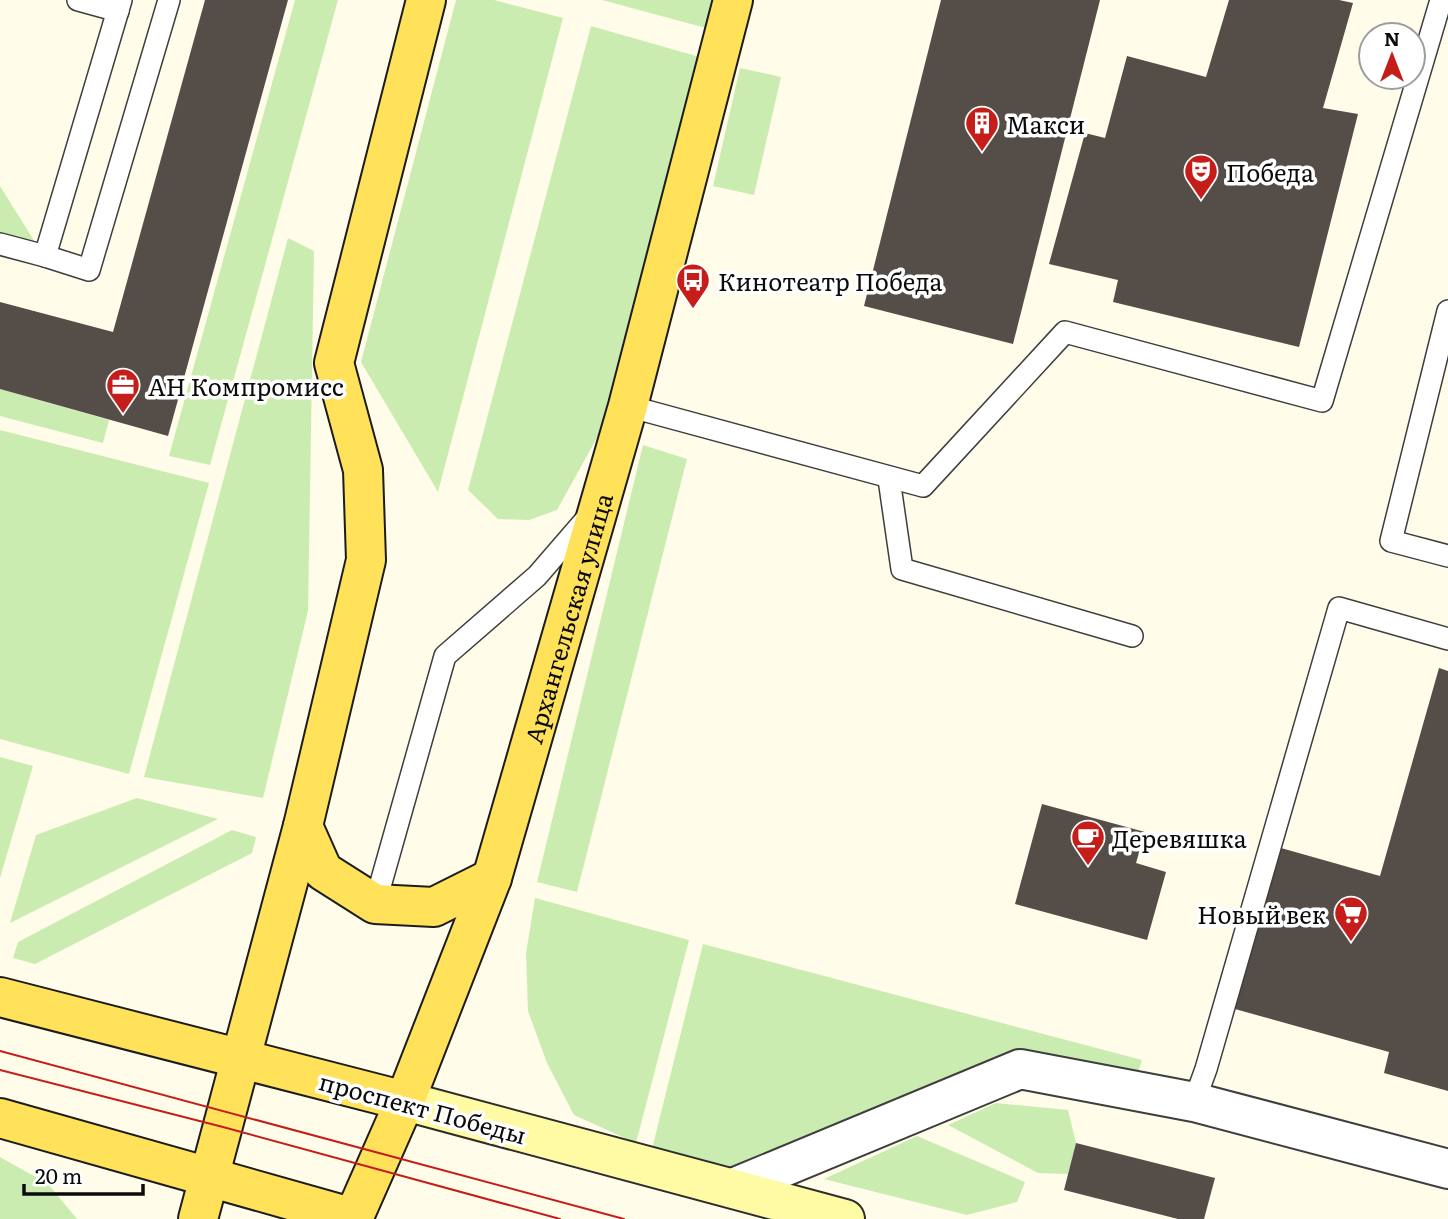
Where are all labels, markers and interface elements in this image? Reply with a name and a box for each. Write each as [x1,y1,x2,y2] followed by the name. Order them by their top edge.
[1357,21,1427,91] north arrow
[1384,24,1400,52] text: N
[963,104,1001,153] building icon: Макси
[1006,106,1085,141] place label: Макси
[1182,152,1220,201] theatre icon: Победа
[1226,154,1314,189] place label: Победа
[674,261,712,310] bus stop icon: Кинотеатр Победа
[718,263,943,298] place label: Кинотеатр Победа
[104,366,142,415] office icon: АН Компромисс
[148,368,344,403] place label: АН Компромисс
[514,488,620,747] street label: Архангельская улица
[1069,818,1107,867] cafe icon: Деревяшка
[1112,820,1247,855] place label: Деревяшка
[1332,894,1370,943] supermarket icon: Новый век
[1197,896,1326,931] place label: Новый век
[316,1063,530,1151] street label: проспект Победы
[24,1152,144,1196] scale bar
[35,1159,82,1190] text: 20 m

